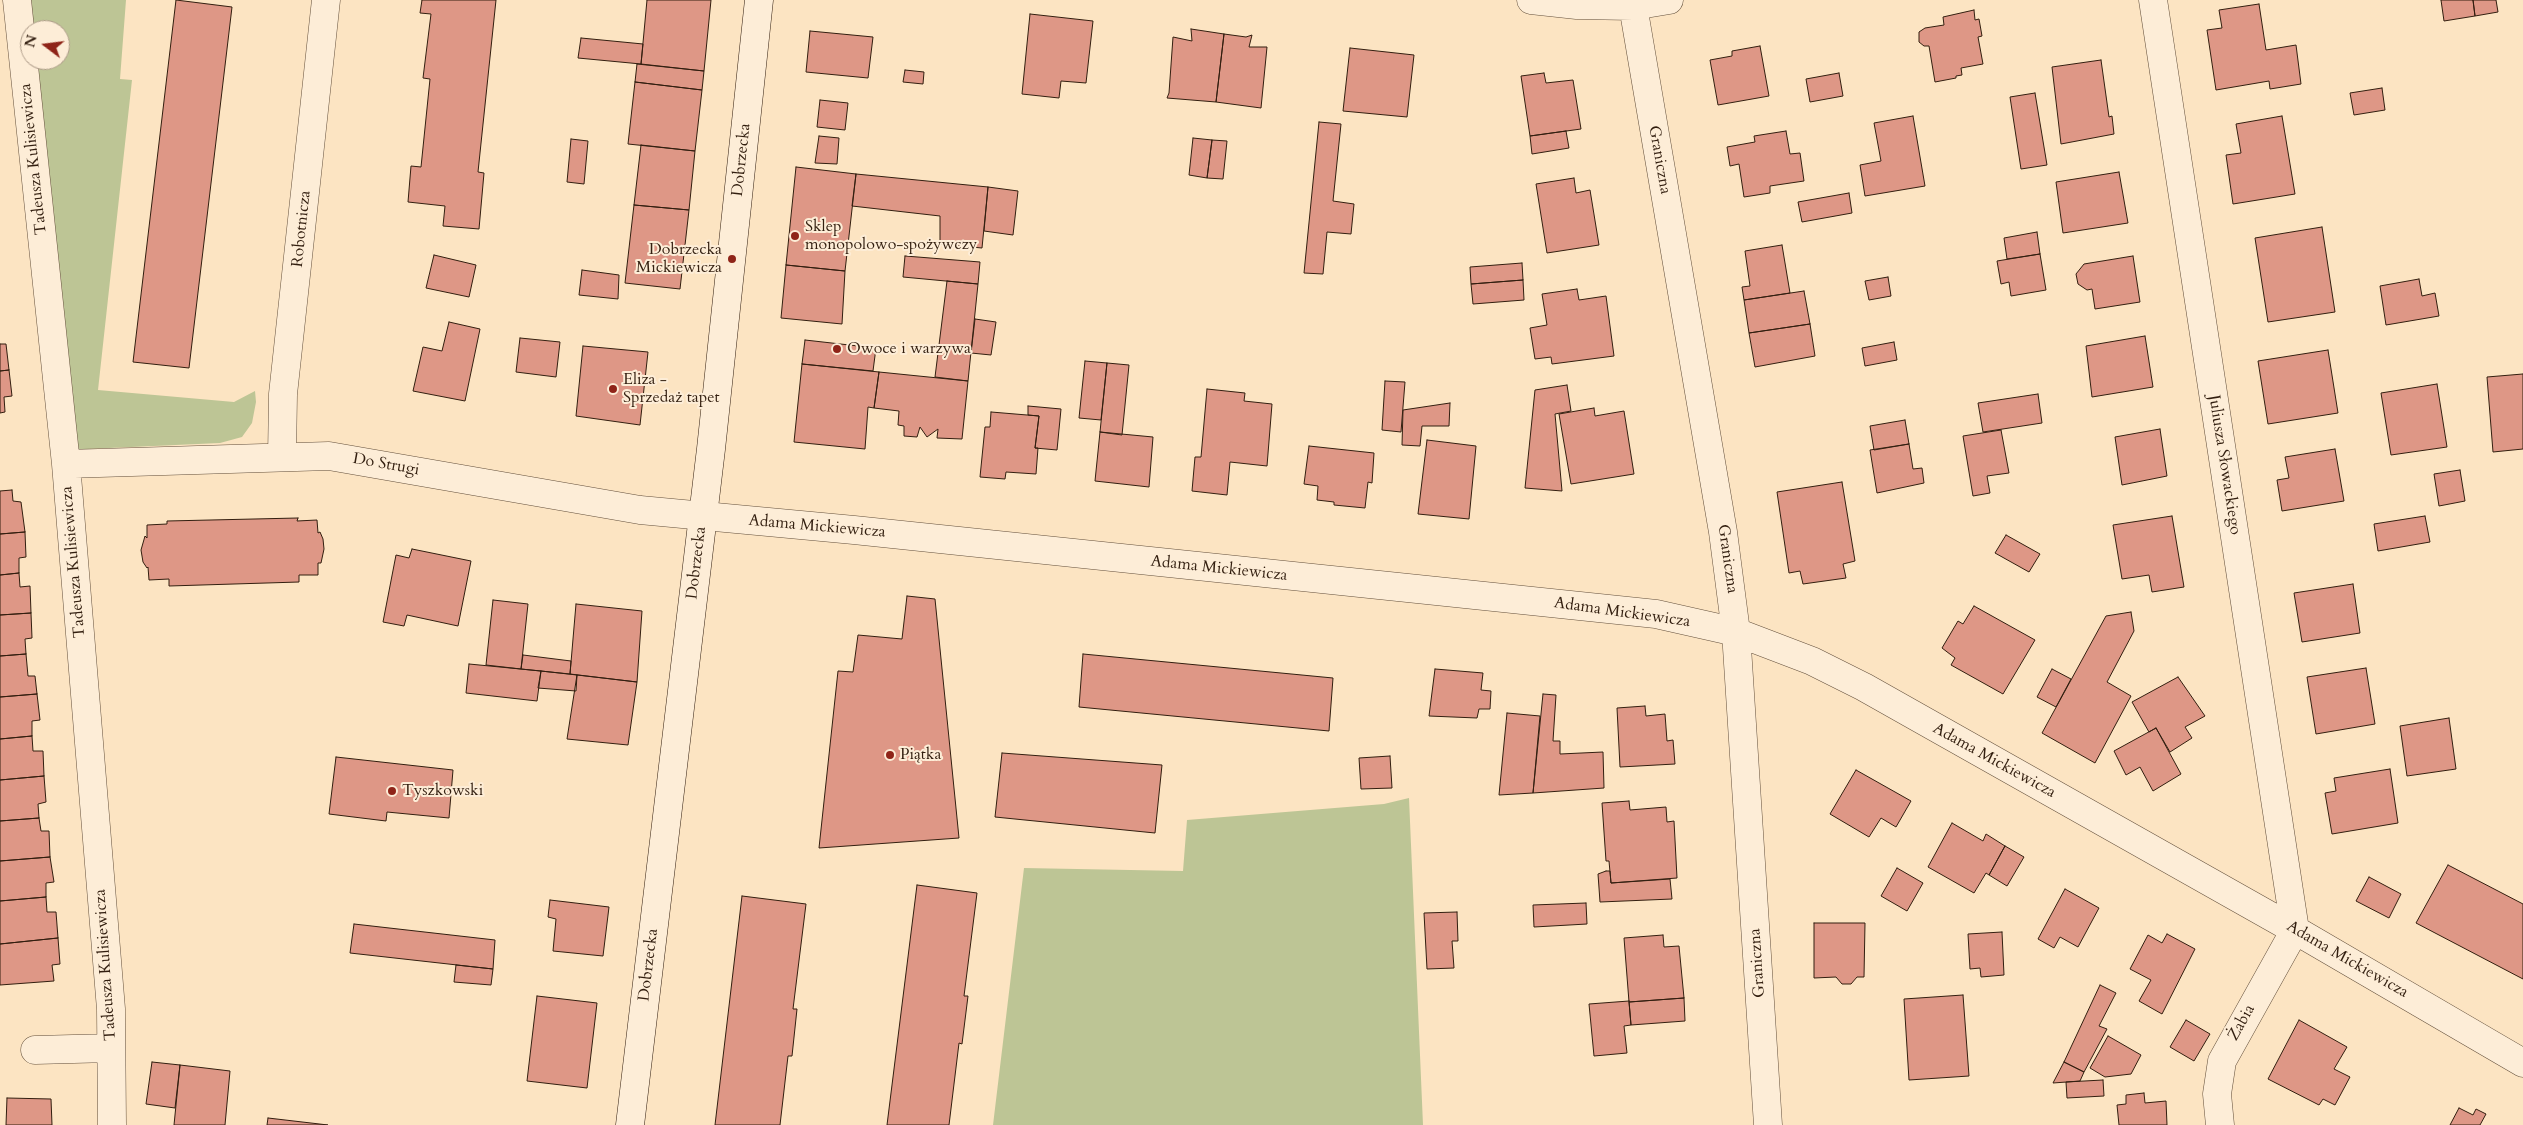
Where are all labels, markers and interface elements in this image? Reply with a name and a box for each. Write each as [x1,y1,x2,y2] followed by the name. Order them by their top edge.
[20,20,70,70] north arrow
[20,33,42,50] text: N
[17,82,51,236] street label: Tadeusza Kulisiewicza
[729,123,755,197] street label: Dobrzecka
[1644,124,1674,196] street label: Graniczna
[288,190,316,268] street label: Robotnicza
[805,217,977,255] place label: Sklep monopolowo-spożywczy
[789,230,801,242] marker: Sklep monopolowo-spożywczy
[636,240,722,278] place label: Dobrzecka Mickiewicza
[726,253,738,265] marker: Dobrzecka Mickiewicza
[847,339,971,359] place label: Owoce i warzywa
[831,343,843,355] marker: Owoce i warzywa
[623,370,719,408] place label: Eliza - Sprzedaż tapet
[607,383,619,395] marker: Eliza - Sprzedaż tapet
[2203,394,2245,536] street label: Juliusza Słowackiego
[351,450,421,480] street label: Do Strugi
[58,485,90,639] street label: Tadeusza Kulisiewicza
[748,511,886,543] street label: Adama Mickiewicza
[1713,523,1741,595] street label: Graniczna
[683,525,711,601] street label: Dobrzecka
[1150,552,1288,586] street label: Adama Mickiewicza
[1553,594,1691,632] street label: Adama Mickiewicza
[1929,719,2059,803] street label: Adama Mickiewicza
[900,745,941,765] place label: Piątka
[884,749,896,761] marker: Piątka
[402,781,483,801] place label: Tyszkowski
[386,785,398,797] marker: Tyszkowski
[91,889,121,1041] street label: Tadeusza Kulisiewicza
[2283,917,2411,1003] street label: Adama Mickiewicza
[635,927,663,1003] street label: Dobrzecka
[1746,928,1770,998] street label: Graniczna
[2224,1002,2260,1044] street label: Żabia

